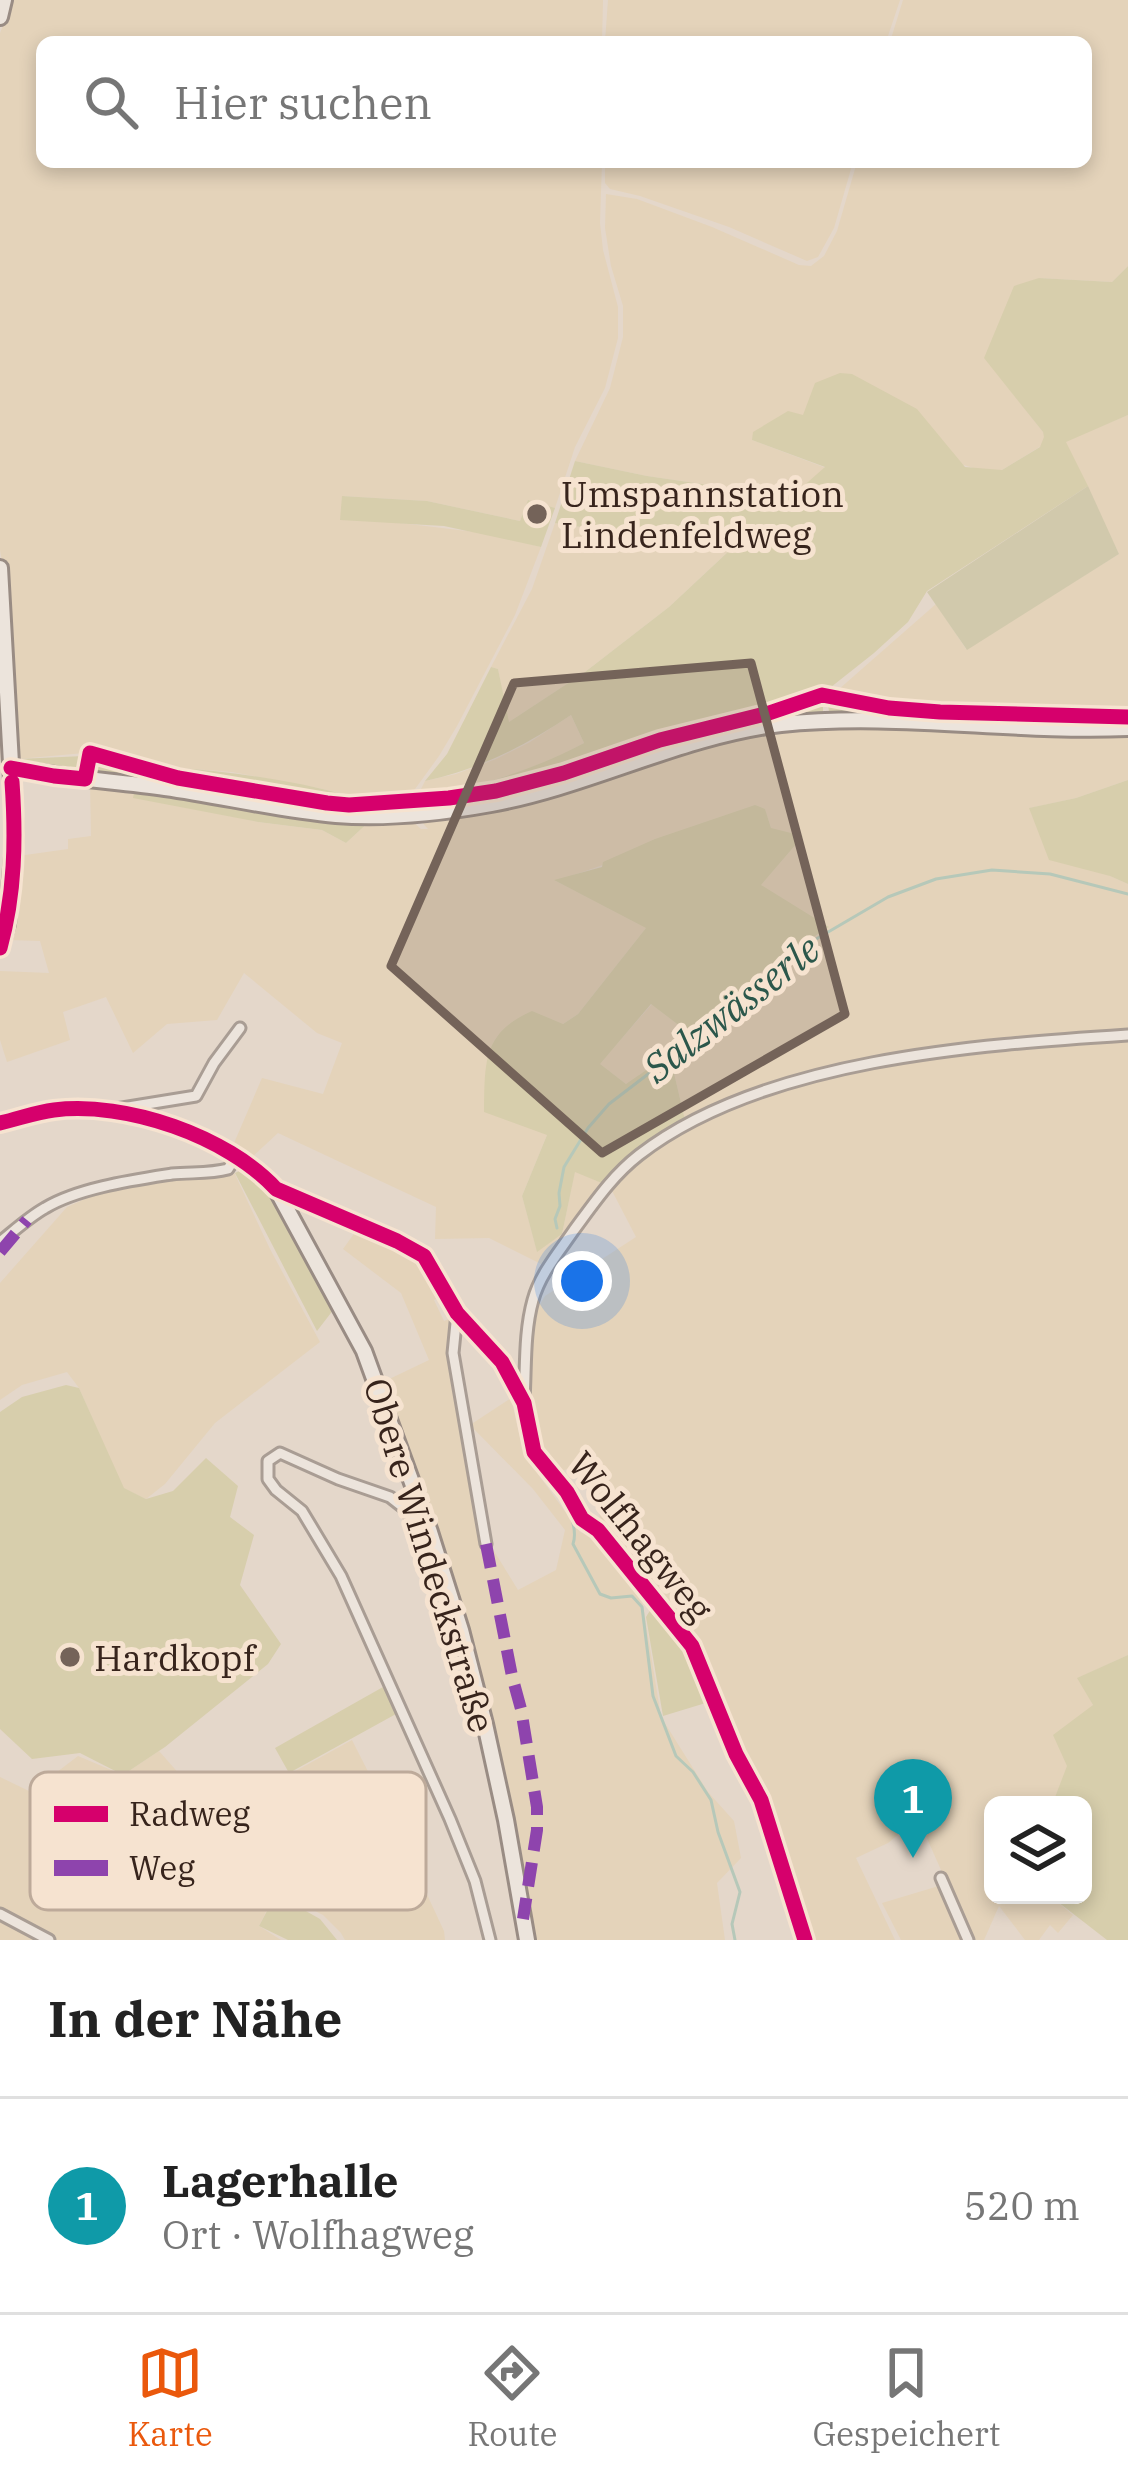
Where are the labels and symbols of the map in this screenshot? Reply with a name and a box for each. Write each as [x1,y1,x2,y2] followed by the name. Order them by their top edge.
[561,470,844,558] place label: Umspannstation Lindenfeldweg
[524,501,550,527] marker: Umspannstation Lindenfeldweg
[632,923,830,1094] water label: Salzwässerle
[552,1251,612,1311] your location
[354,1372,506,1738] street label: Obere Windeckstraße
[558,1442,724,1630] street label: Wolfhagweg
[94,1634,258,1681] place label: Hardkopf
[57,1644,83,1670] marker: Hardkopf
[874,1759,952,1858] pin: 1
[30,1772,426,1910] legend
[129,1792,250,1835] text: Radweg
[129,1846,195,1889] text: Weg

